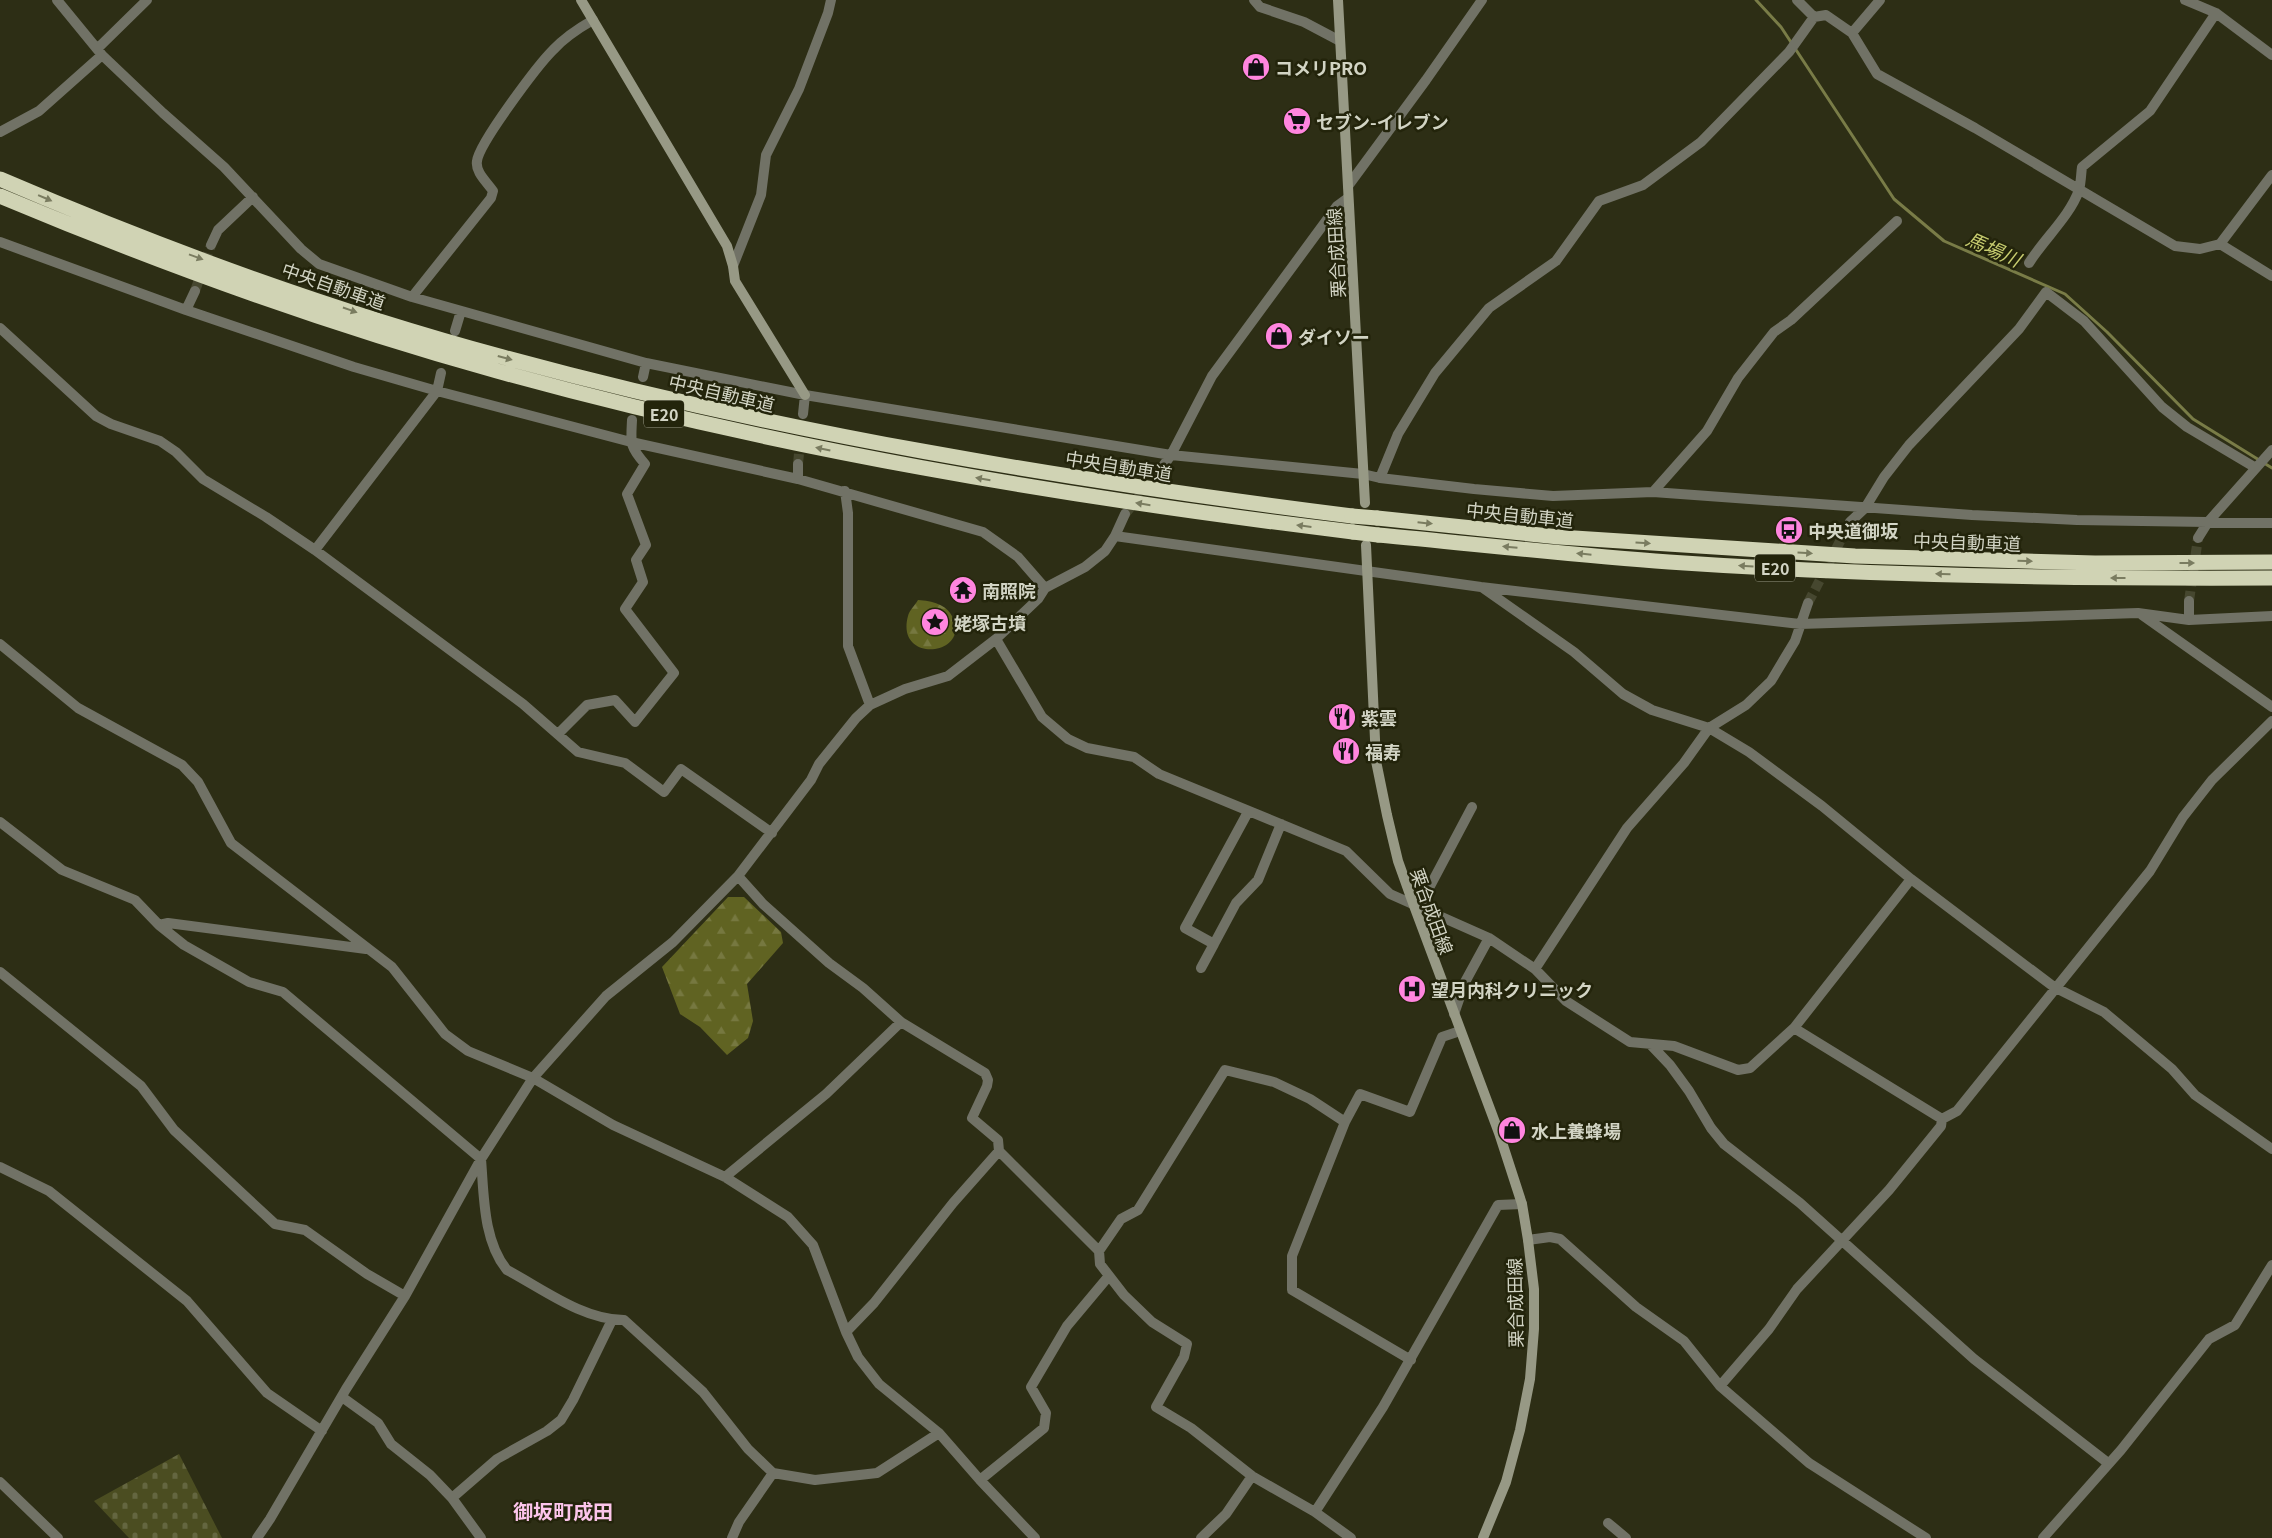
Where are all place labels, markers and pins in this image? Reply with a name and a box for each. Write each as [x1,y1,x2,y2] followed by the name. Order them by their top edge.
[1241,52,1271,82] shop icon: コメリPRO
[1275,54,1367,80] place label: コメリPRO
[1282,106,1312,136] supermarket icon: セブン-イレブン
[1316,108,1449,134] place label: セブン-イレブン
[1264,321,1294,351] shop icon: ダイソー
[1298,323,1370,349] place label: ダイソー
[1774,515,1804,545] bus stop icon: 中央道御坂
[1808,517,1899,543] place label: 中央道御坂
[948,575,978,605] temple icon: 南照院
[982,577,1036,603] place label: 南照院
[920,607,950,637] place icon: 姥塚古墳
[954,609,1026,635] place label: 姥塚古墳
[1327,702,1357,732] restaurant icon: 紫雲
[1361,704,1397,730] place label: 紫雲
[1331,736,1361,766] restaurant icon: 福寿
[1365,738,1401,764] place label: 福寿
[1397,974,1427,1004] hospital icon: 望月内科クリニック
[1431,976,1593,1002] place label: 望月内科クリニック
[1497,1115,1527,1145] shop icon: 水上養蜂場
[1531,1117,1621,1143] place label: 水上養蜂場

